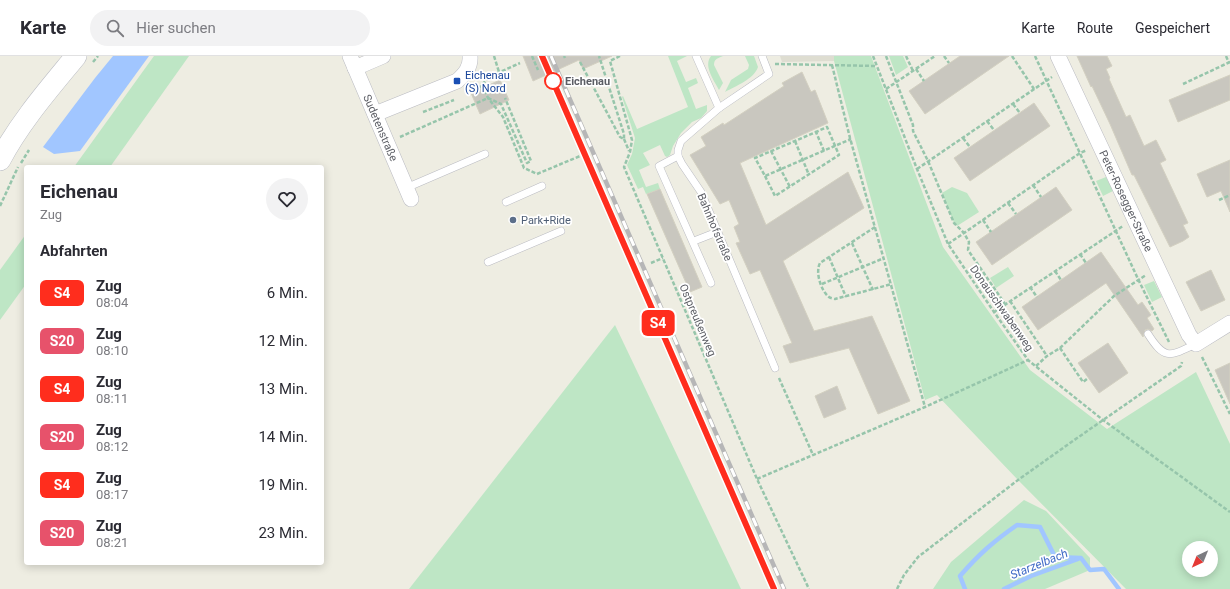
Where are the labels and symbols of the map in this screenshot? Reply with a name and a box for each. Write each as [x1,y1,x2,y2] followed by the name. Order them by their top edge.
[465,69,510,95] place label: Eichenau (S) Nord
[544,72,562,90] marker: Eichenau
[565,75,610,88] place label: Eichenau
[452,76,462,86] marker: Eichenau (S) Nord
[360,93,400,163] street label: Sudetenstraße
[1096,148,1155,254] street label: Peter-Rosegger-Straße
[694,191,735,263] street label: Bahnhofstraße
[521,214,571,227] place label: Park+Ride
[508,215,518,225] marker: Park+Ride
[967,263,1036,354] street label: Donauschwabenweg
[676,282,719,358] street label: Ostpreußenweg
[640,310,676,336] line badge: S4
[1182,541,1218,577] north arrow
[1008,546,1070,582] water label: Starzelbach

